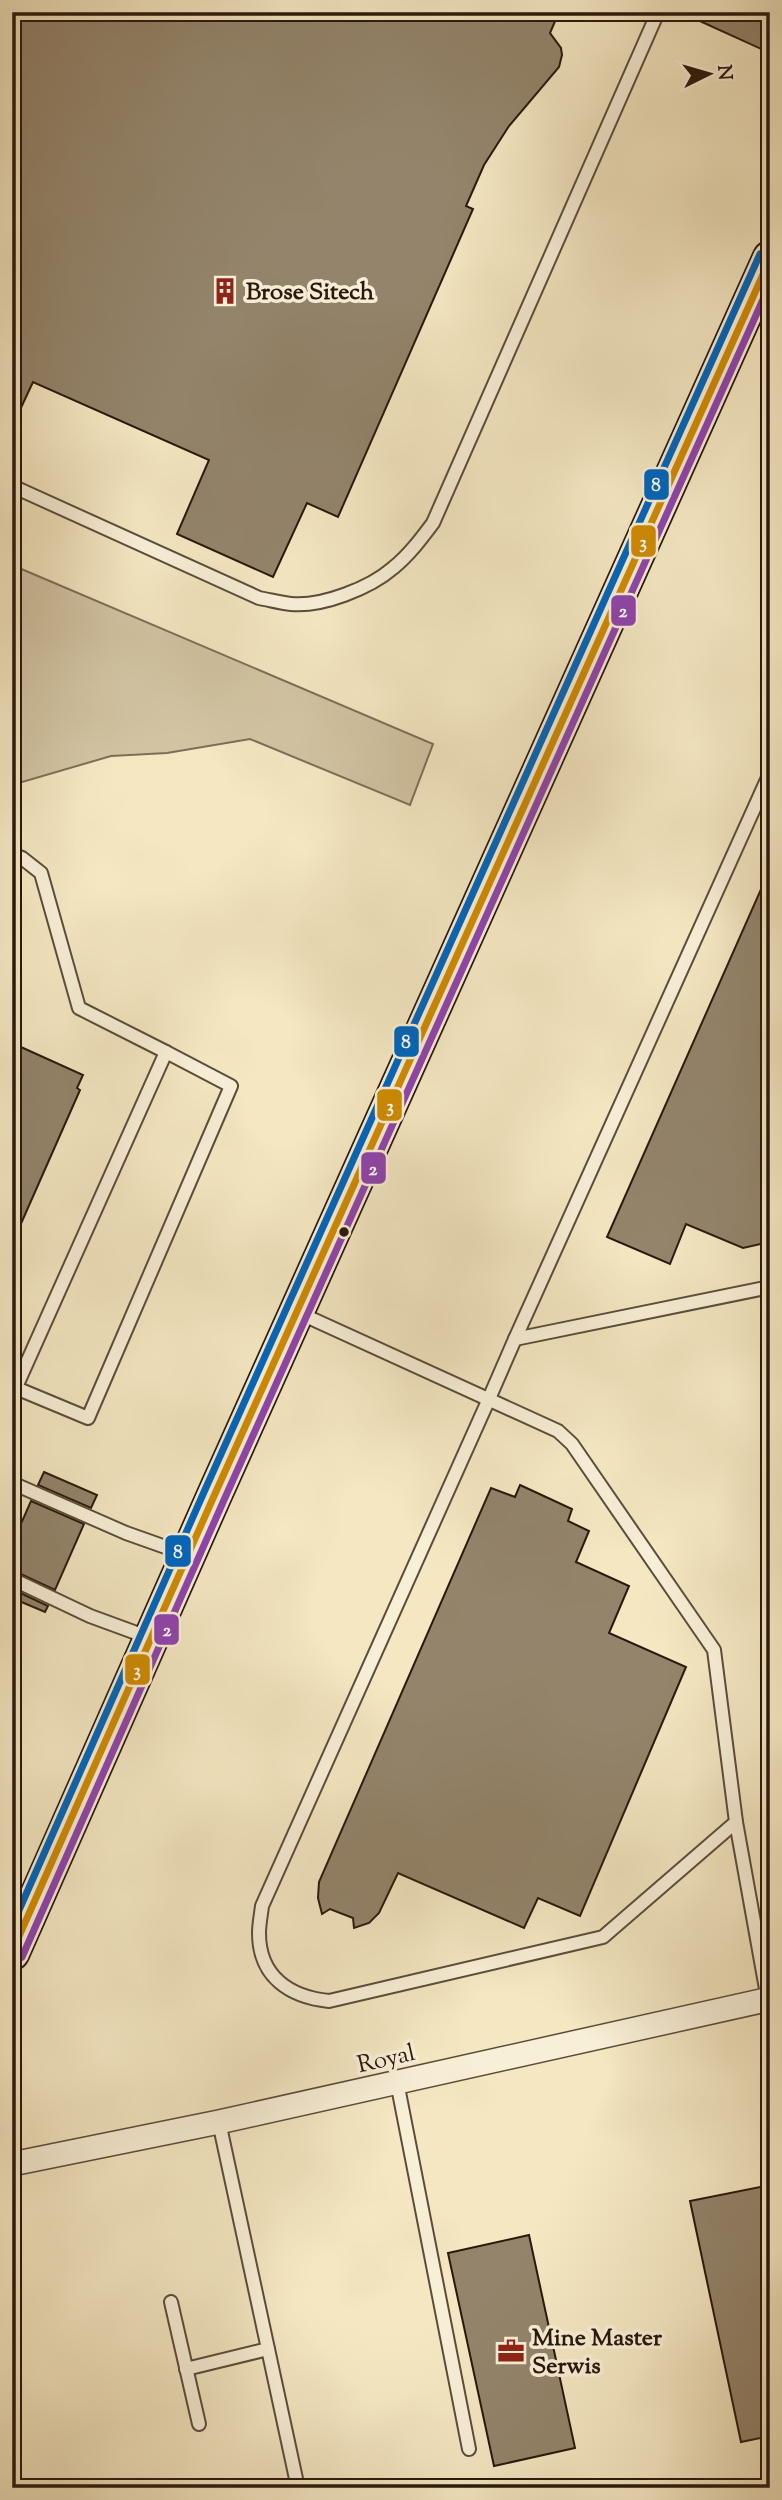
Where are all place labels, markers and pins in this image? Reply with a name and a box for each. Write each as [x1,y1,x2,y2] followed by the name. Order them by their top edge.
[210,276,240,306] building icon: Brose Sitech
[246,276,375,310] place label: Brose Sitech
[337,1225,351,1239] unlabelled marker
[532,2322,663,2384] place label: Mine Master Serwis
[496,2336,526,2366] office icon: Mine Master Serwis

